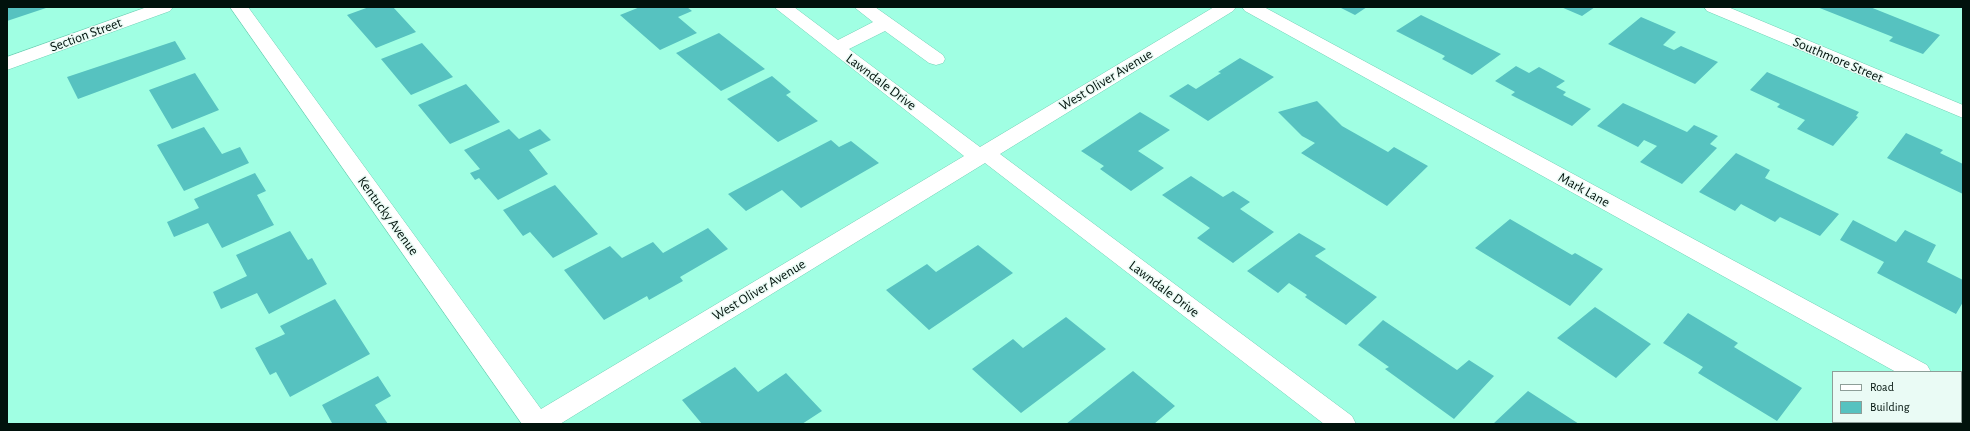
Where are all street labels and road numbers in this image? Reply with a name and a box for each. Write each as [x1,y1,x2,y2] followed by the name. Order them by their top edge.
[48,14,124,56] street label: Section Street
[1790,33,1886,87] street label: Southmore Street
[1056,46,1156,114] street label: West Oliver Avenue
[842,50,920,114] street label: Lawndale Drive
[1555,169,1613,211] street label: Mark Lane
[354,173,422,259] street label: Kentucky Avenue
[709,256,809,324] street label: West Oliver Avenue
[1125,257,1203,321] street label: Lawndale Drive

